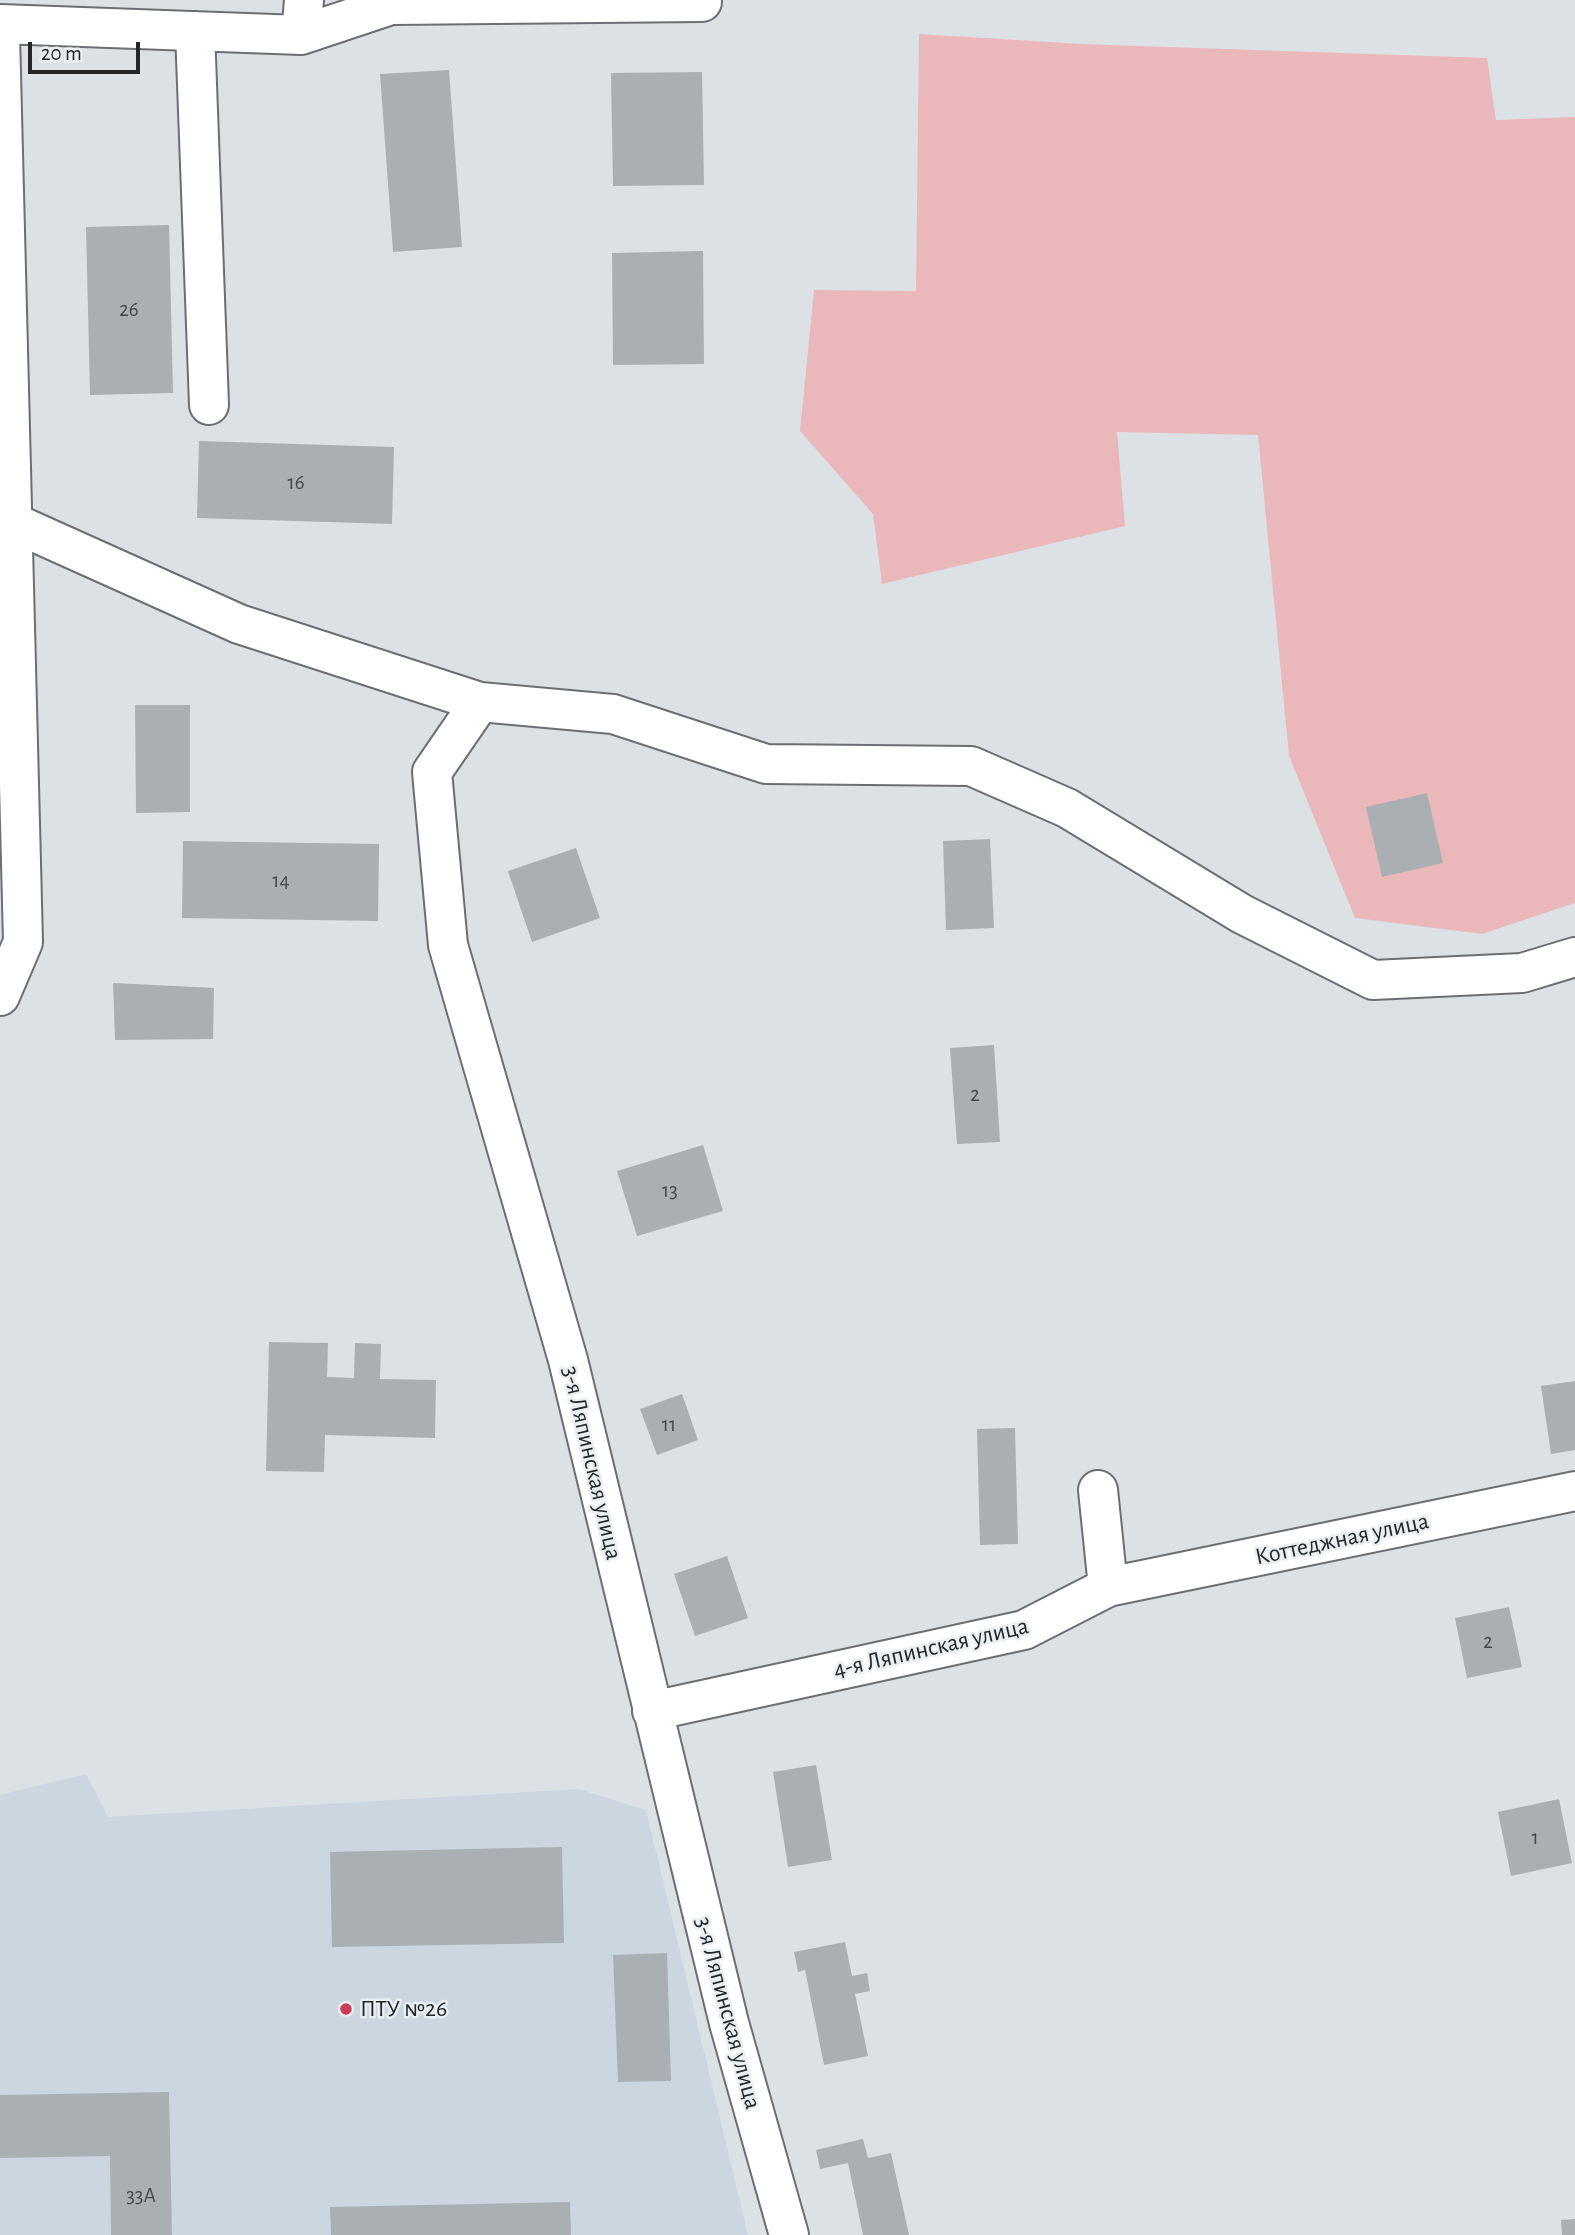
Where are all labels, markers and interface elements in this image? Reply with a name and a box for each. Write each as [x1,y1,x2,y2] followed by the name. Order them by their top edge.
[32,28,144,72] scale bar
[41,43,82,64] text: 20 m
[119,297,139,323] house number: 26
[287,470,305,496] house number: 16
[272,868,290,894] house number: 14
[970,1082,980,1108] house number: 2
[662,1178,678,1204] house number: 13
[556,1363,628,1563] street label: 3-я Ляпинская улица
[662,1412,676,1438] house number: 11
[1253,1507,1431,1571] street label: Коттеджная улица
[831,1612,1031,1684] street label: 4-я Ляпинская улица
[1483,1629,1493,1655] house number: 2
[1531,1825,1539,1851] house number: 1
[688,1914,768,2112] street label: 3-я Ляпинская улица
[360,1995,447,2023] place label: ПТУ №26
[338,2001,354,2017] marker: ПТУ №26
[126,2183,156,2209] house number: 33А

